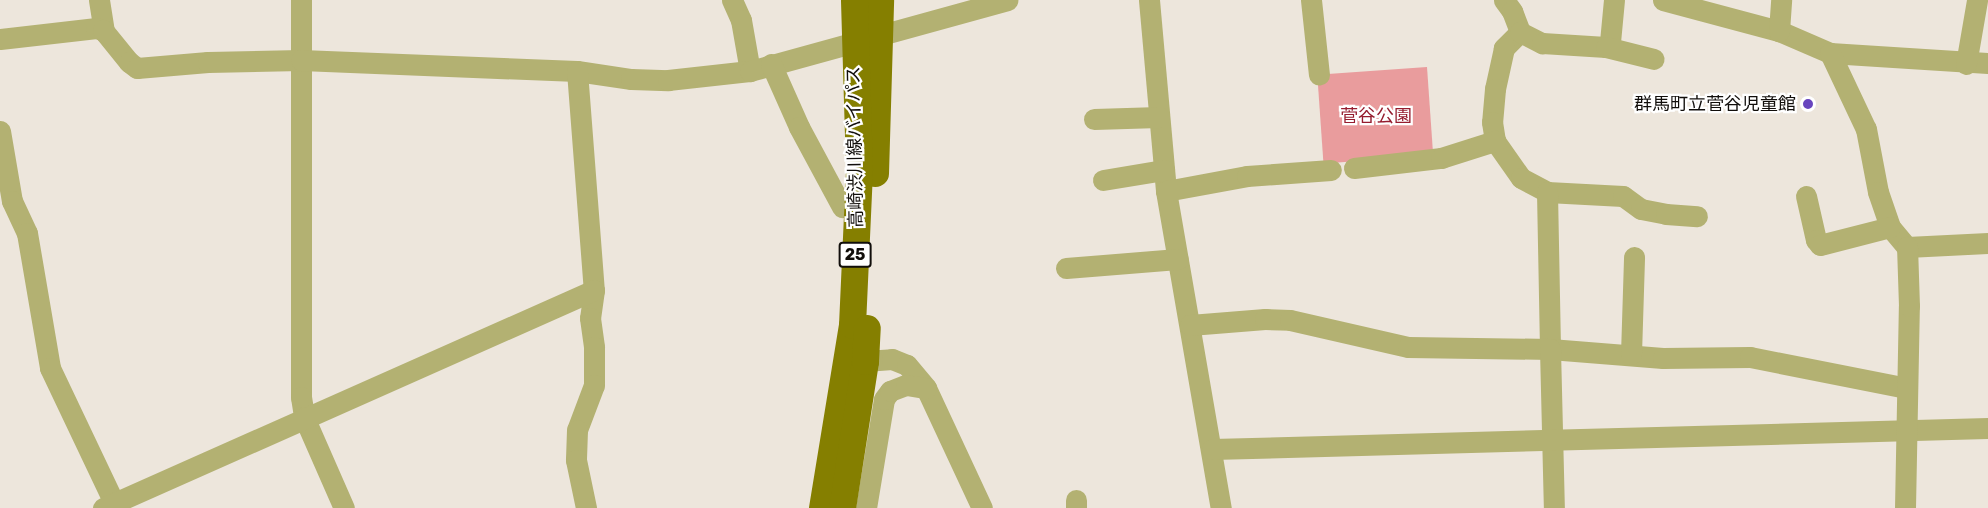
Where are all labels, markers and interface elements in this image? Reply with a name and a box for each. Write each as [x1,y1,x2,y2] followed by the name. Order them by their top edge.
[843,66,867,228] street label: 高崎渋川線バイパス
[1634,93,1796,115] place label: 群馬町立菅谷児童館
[1801,97,1815,111] marker: 群馬町立菅谷児童館
[1340,105,1412,127] park label: 菅谷公園
[838,242,872,268] road number: 25

